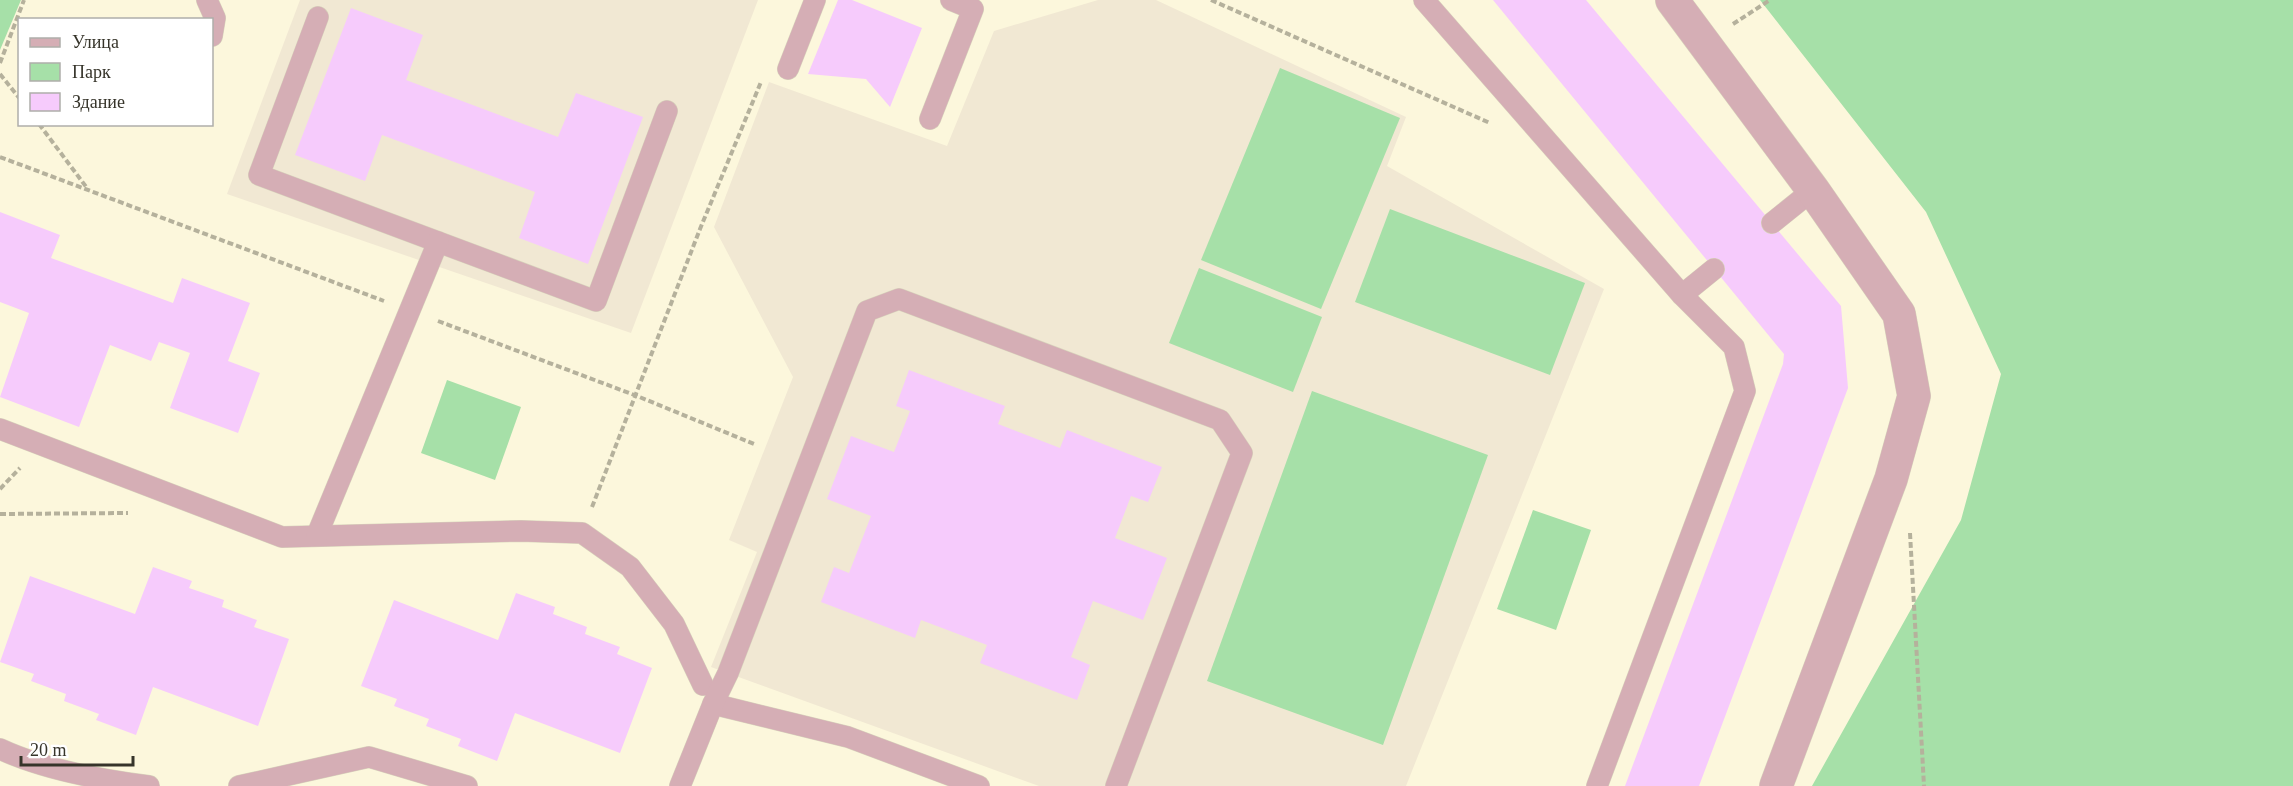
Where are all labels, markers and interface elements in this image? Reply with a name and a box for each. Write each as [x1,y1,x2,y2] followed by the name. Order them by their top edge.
[18,18,213,126] legend
[72,32,119,52] text: Улица
[72,62,111,82] text: Парк
[72,92,125,112] text: Здание
[21,729,134,767] scale bar
[30,740,67,760] text: 20 m

